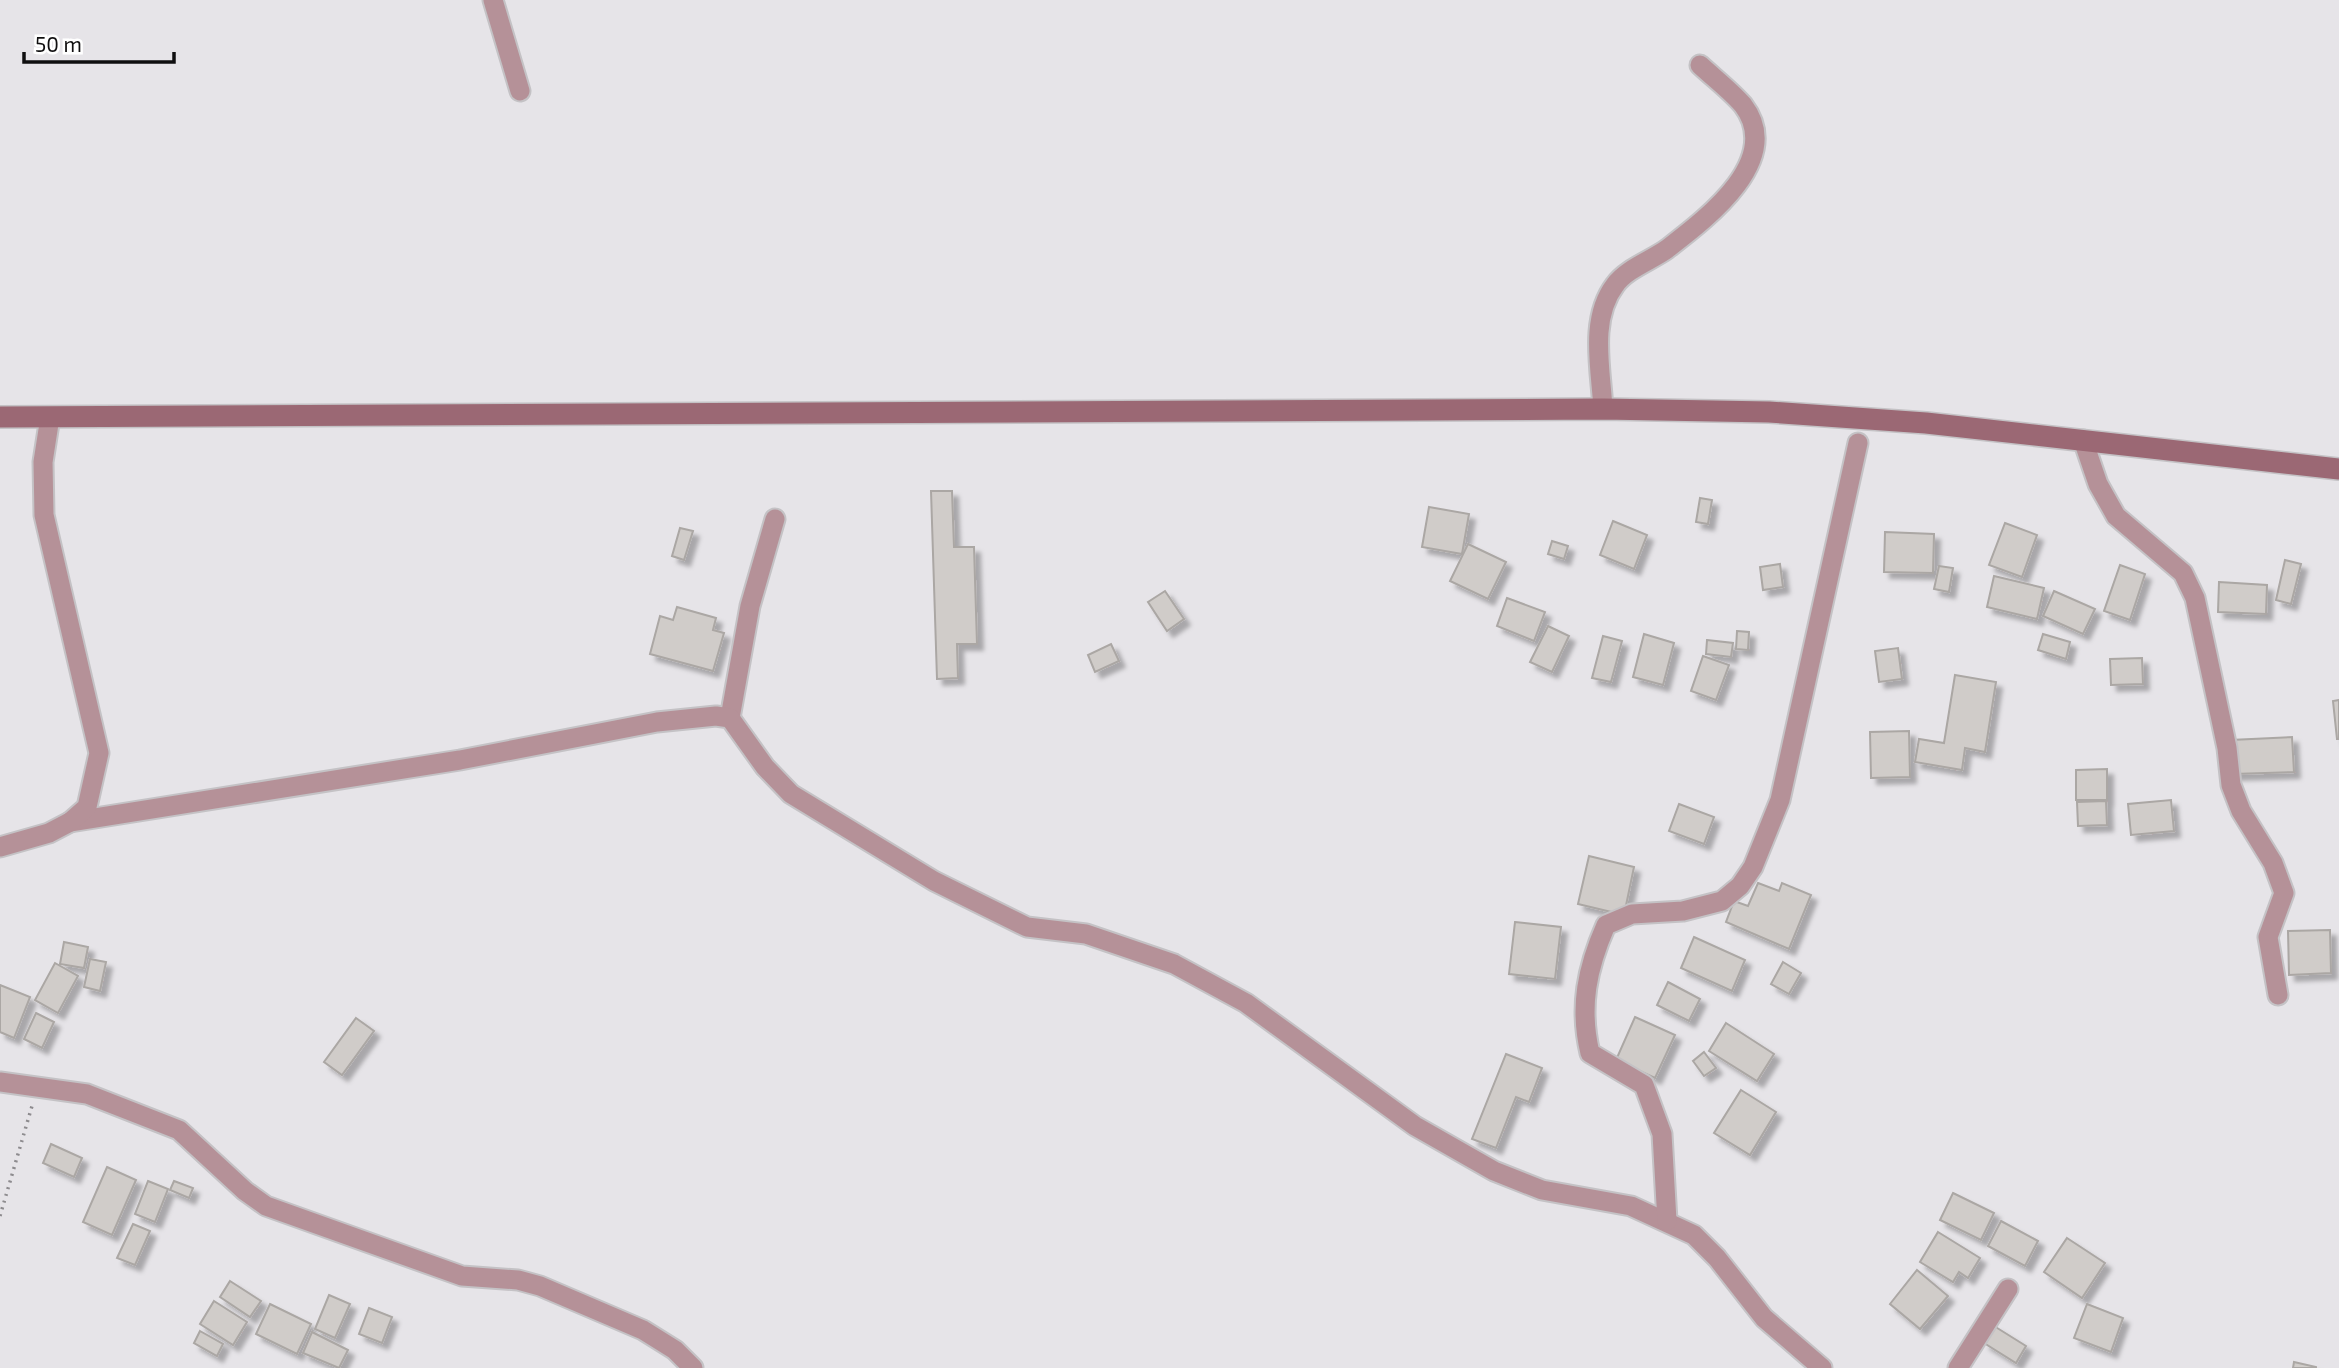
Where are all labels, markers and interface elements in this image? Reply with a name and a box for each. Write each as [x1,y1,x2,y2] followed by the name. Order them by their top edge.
[24,21,175,65] scale bar
[35,31,82,56] text: 50 m

